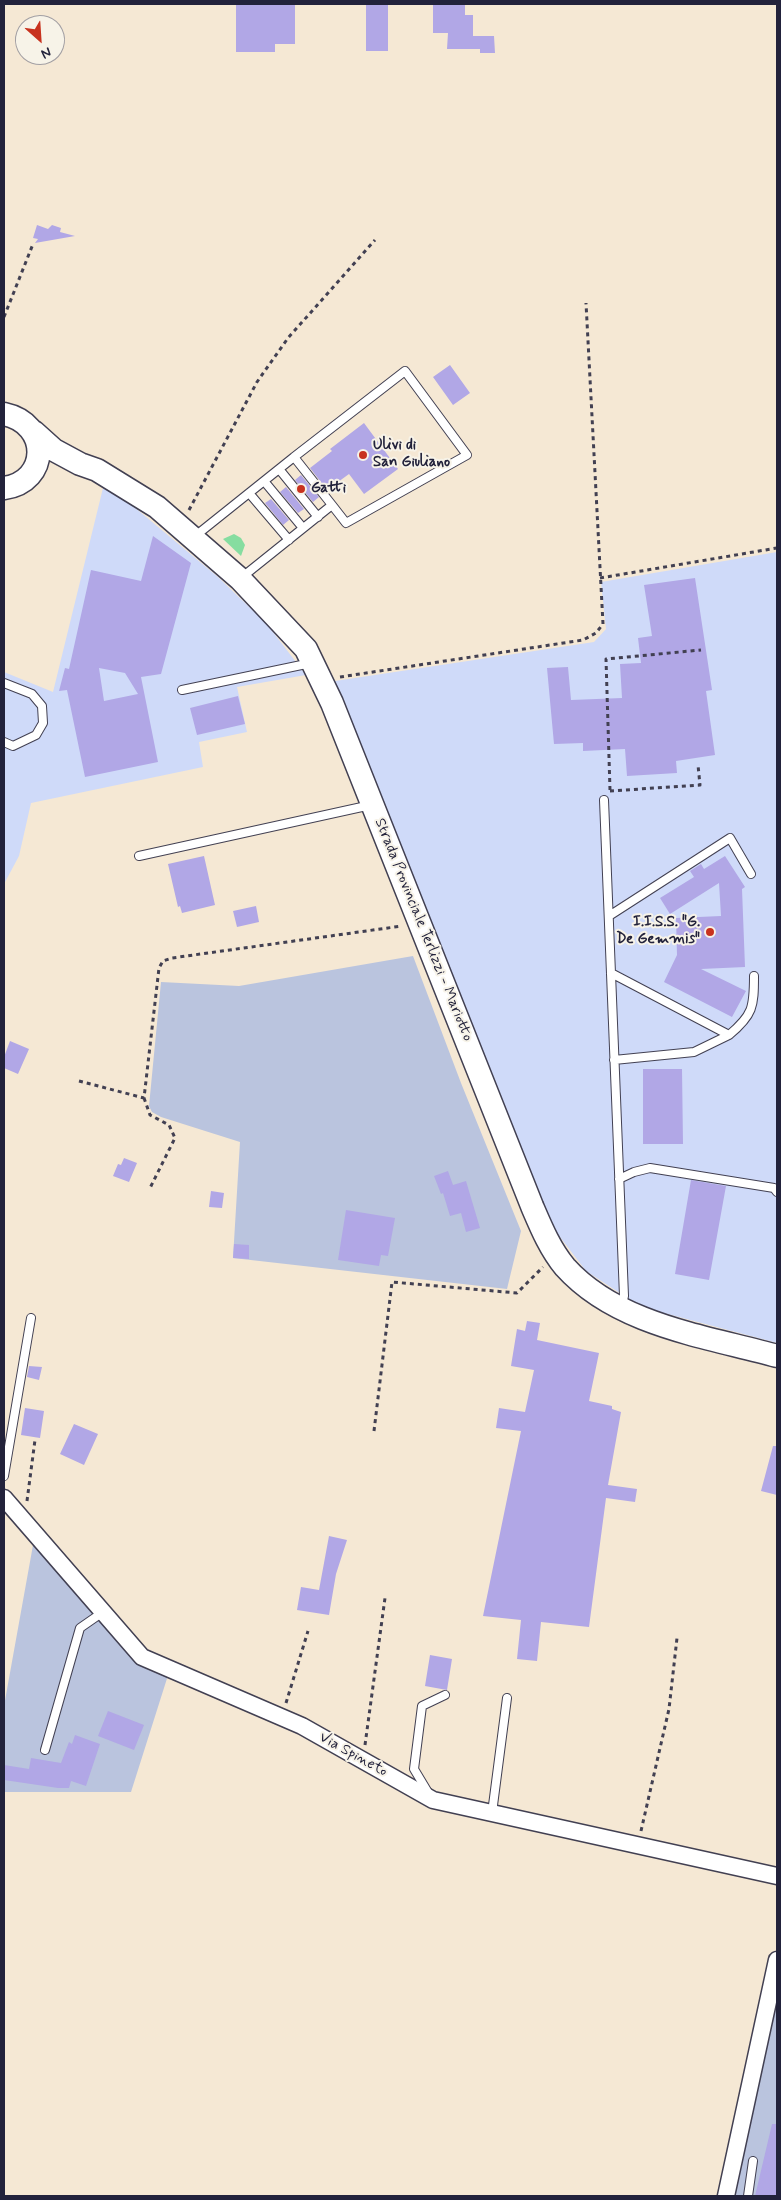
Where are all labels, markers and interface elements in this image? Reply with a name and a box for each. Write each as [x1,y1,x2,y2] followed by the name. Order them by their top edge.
[15,15,65,65] north arrow
[38,42,54,63] text: N
[373,437,450,472] place label: Ulivi di San Giuliano
[357,449,369,461] marker: Ulivi di San Giuliano
[311,480,346,498] place label: Gatti
[295,483,307,495] marker: Gatti
[370,816,476,1044] street label: Strada Provinciale Terlizzi - Mariotto
[616,914,700,949] place label: I.I.S.S. "G. De Gemmis"
[704,926,716,938] marker: I.I.S.S. "G. De Gemmis"
[316,1729,390,1781] street label: Via Spineto

